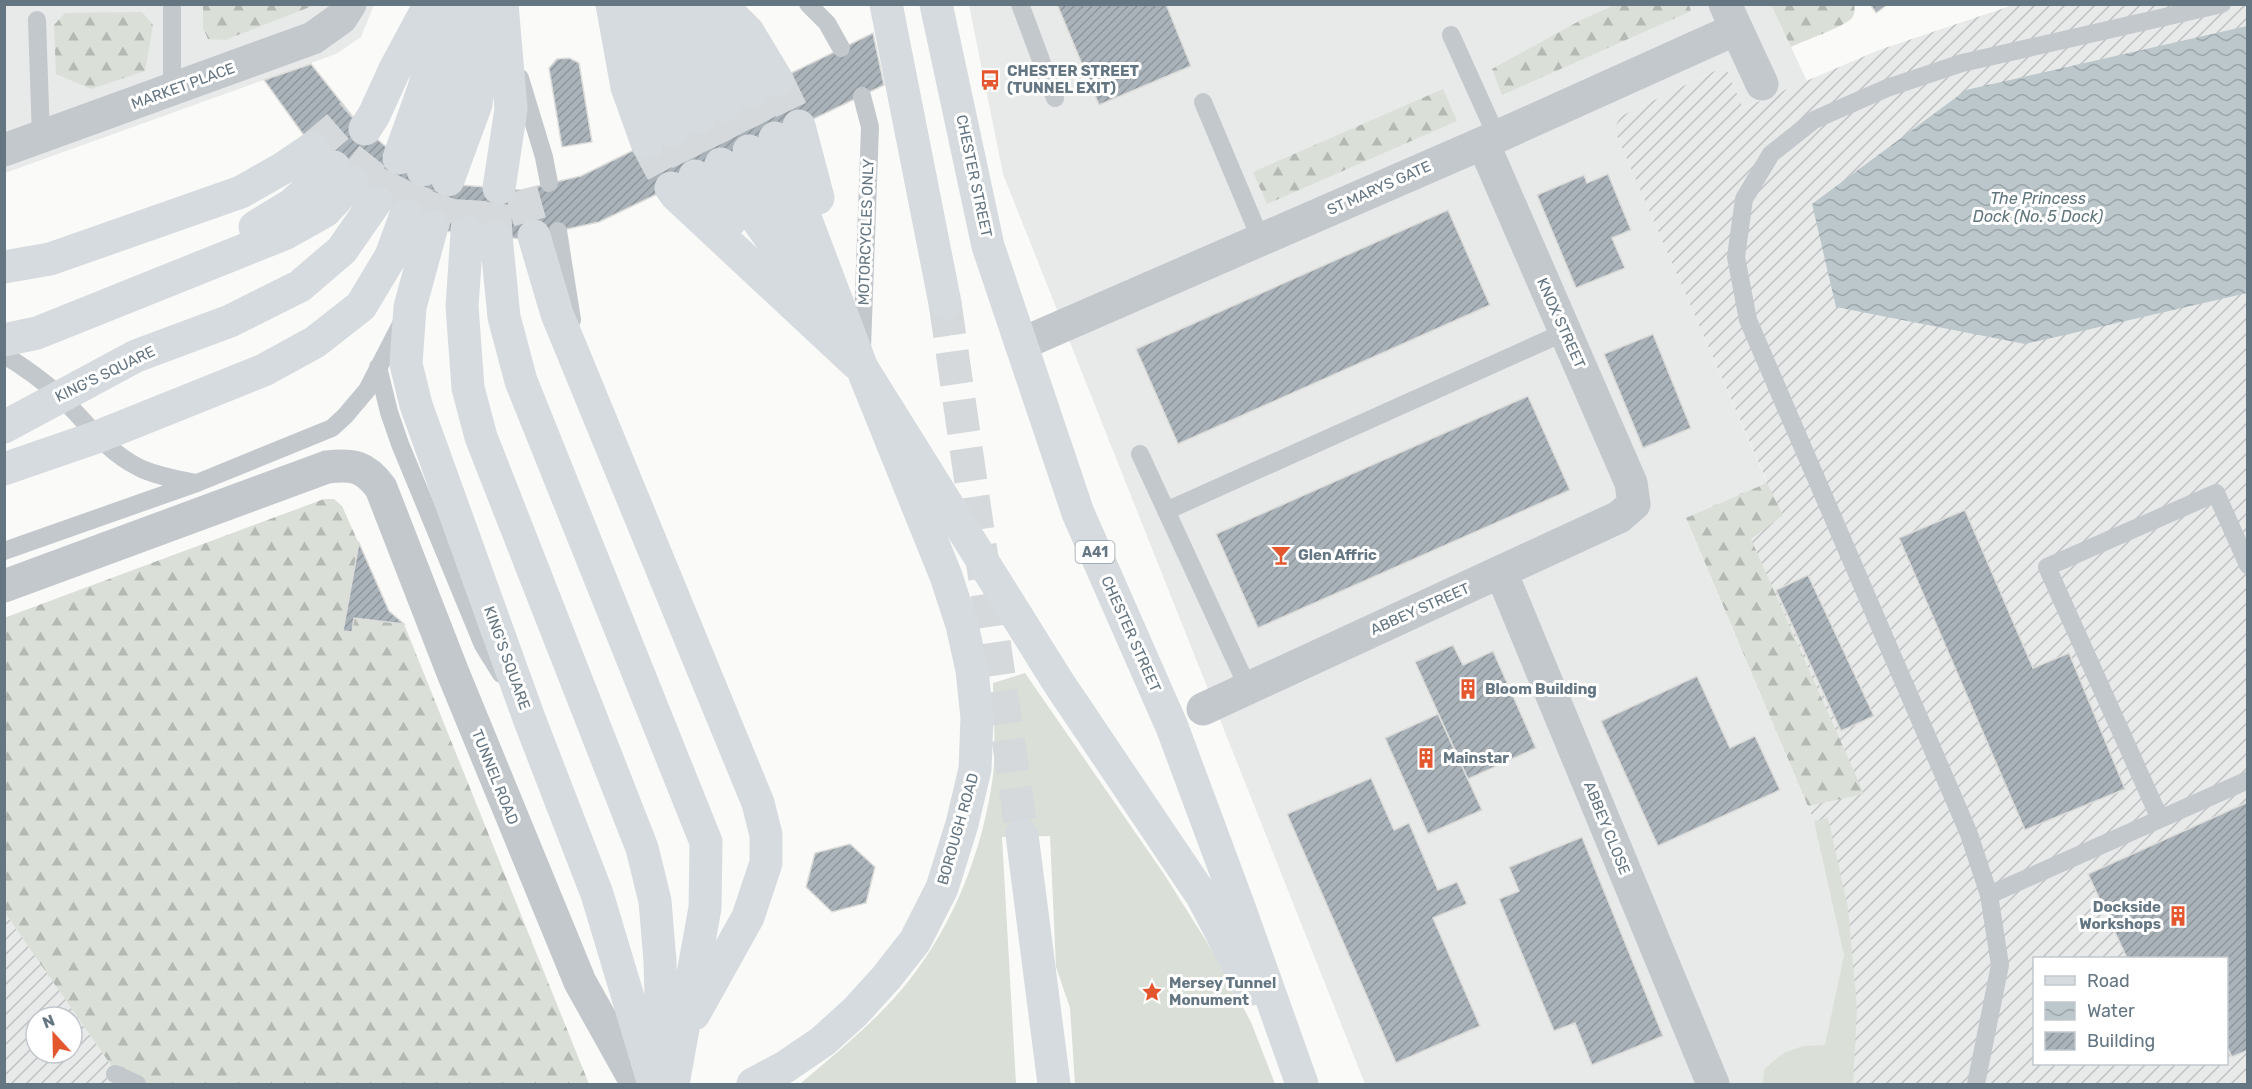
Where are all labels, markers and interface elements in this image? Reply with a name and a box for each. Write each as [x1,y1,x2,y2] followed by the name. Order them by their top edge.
[129,59,237,113] street label: MARKET PLACE
[1007,62,1140,97] place label: CHESTER STREET (TUNNEL EXIT)
[978,68,1002,92] bus stop icon: CHESTER STREET (TUNNEL EXIT)
[952,113,996,239] street label: CHESTER STREET
[1324,157,1434,219] street label: ST MARYS GATE
[854,158,878,306] street label: MOTORCYCLES ONLY
[1973,189,2104,226] water label: The Princess Dock (No. 5 Dock)
[1533,275,1589,371] street label: KNOX STREET
[52,342,158,406] street label: KING'S SQUARE
[1076,541,1114,563] road number: A41
[1269,543,1293,567] bar icon: Glen Affric
[1298,546,1377,564] place label: Glen Affric
[1097,573,1165,695] street label: CHESTER STREET
[1368,579,1473,639] street label: ABBEY STREET
[480,604,534,712] street label: KING'S SQUARE
[1456,677,1480,701] building icon: Bloom Building
[1485,680,1597,698] place label: Bloom Building
[468,727,522,827] street label: TUNNEL ROAD
[1414,746,1438,770] building icon: Mainstar
[1443,749,1509,767] place label: Mainstar
[933,771,983,887] street label: BOROUGH ROAD
[1580,779,1634,877] street label: ABBEY CLOSE
[2079,898,2161,933] place label: Dockside Workshops
[2166,904,2190,928] building icon: Dockside Workshops
[2033,957,2228,1065] legend
[2087,970,2130,992] text: Road
[1169,974,1276,1009] place label: Mersey Tunnel Monument
[1140,980,1164,1004] place icon: Mersey Tunnel Monument
[2087,1000,2135,1022] text: Water
[24,1005,84,1065] north arrow
[40,1011,57,1033] text: N
[2087,1030,2155,1052] text: Building

